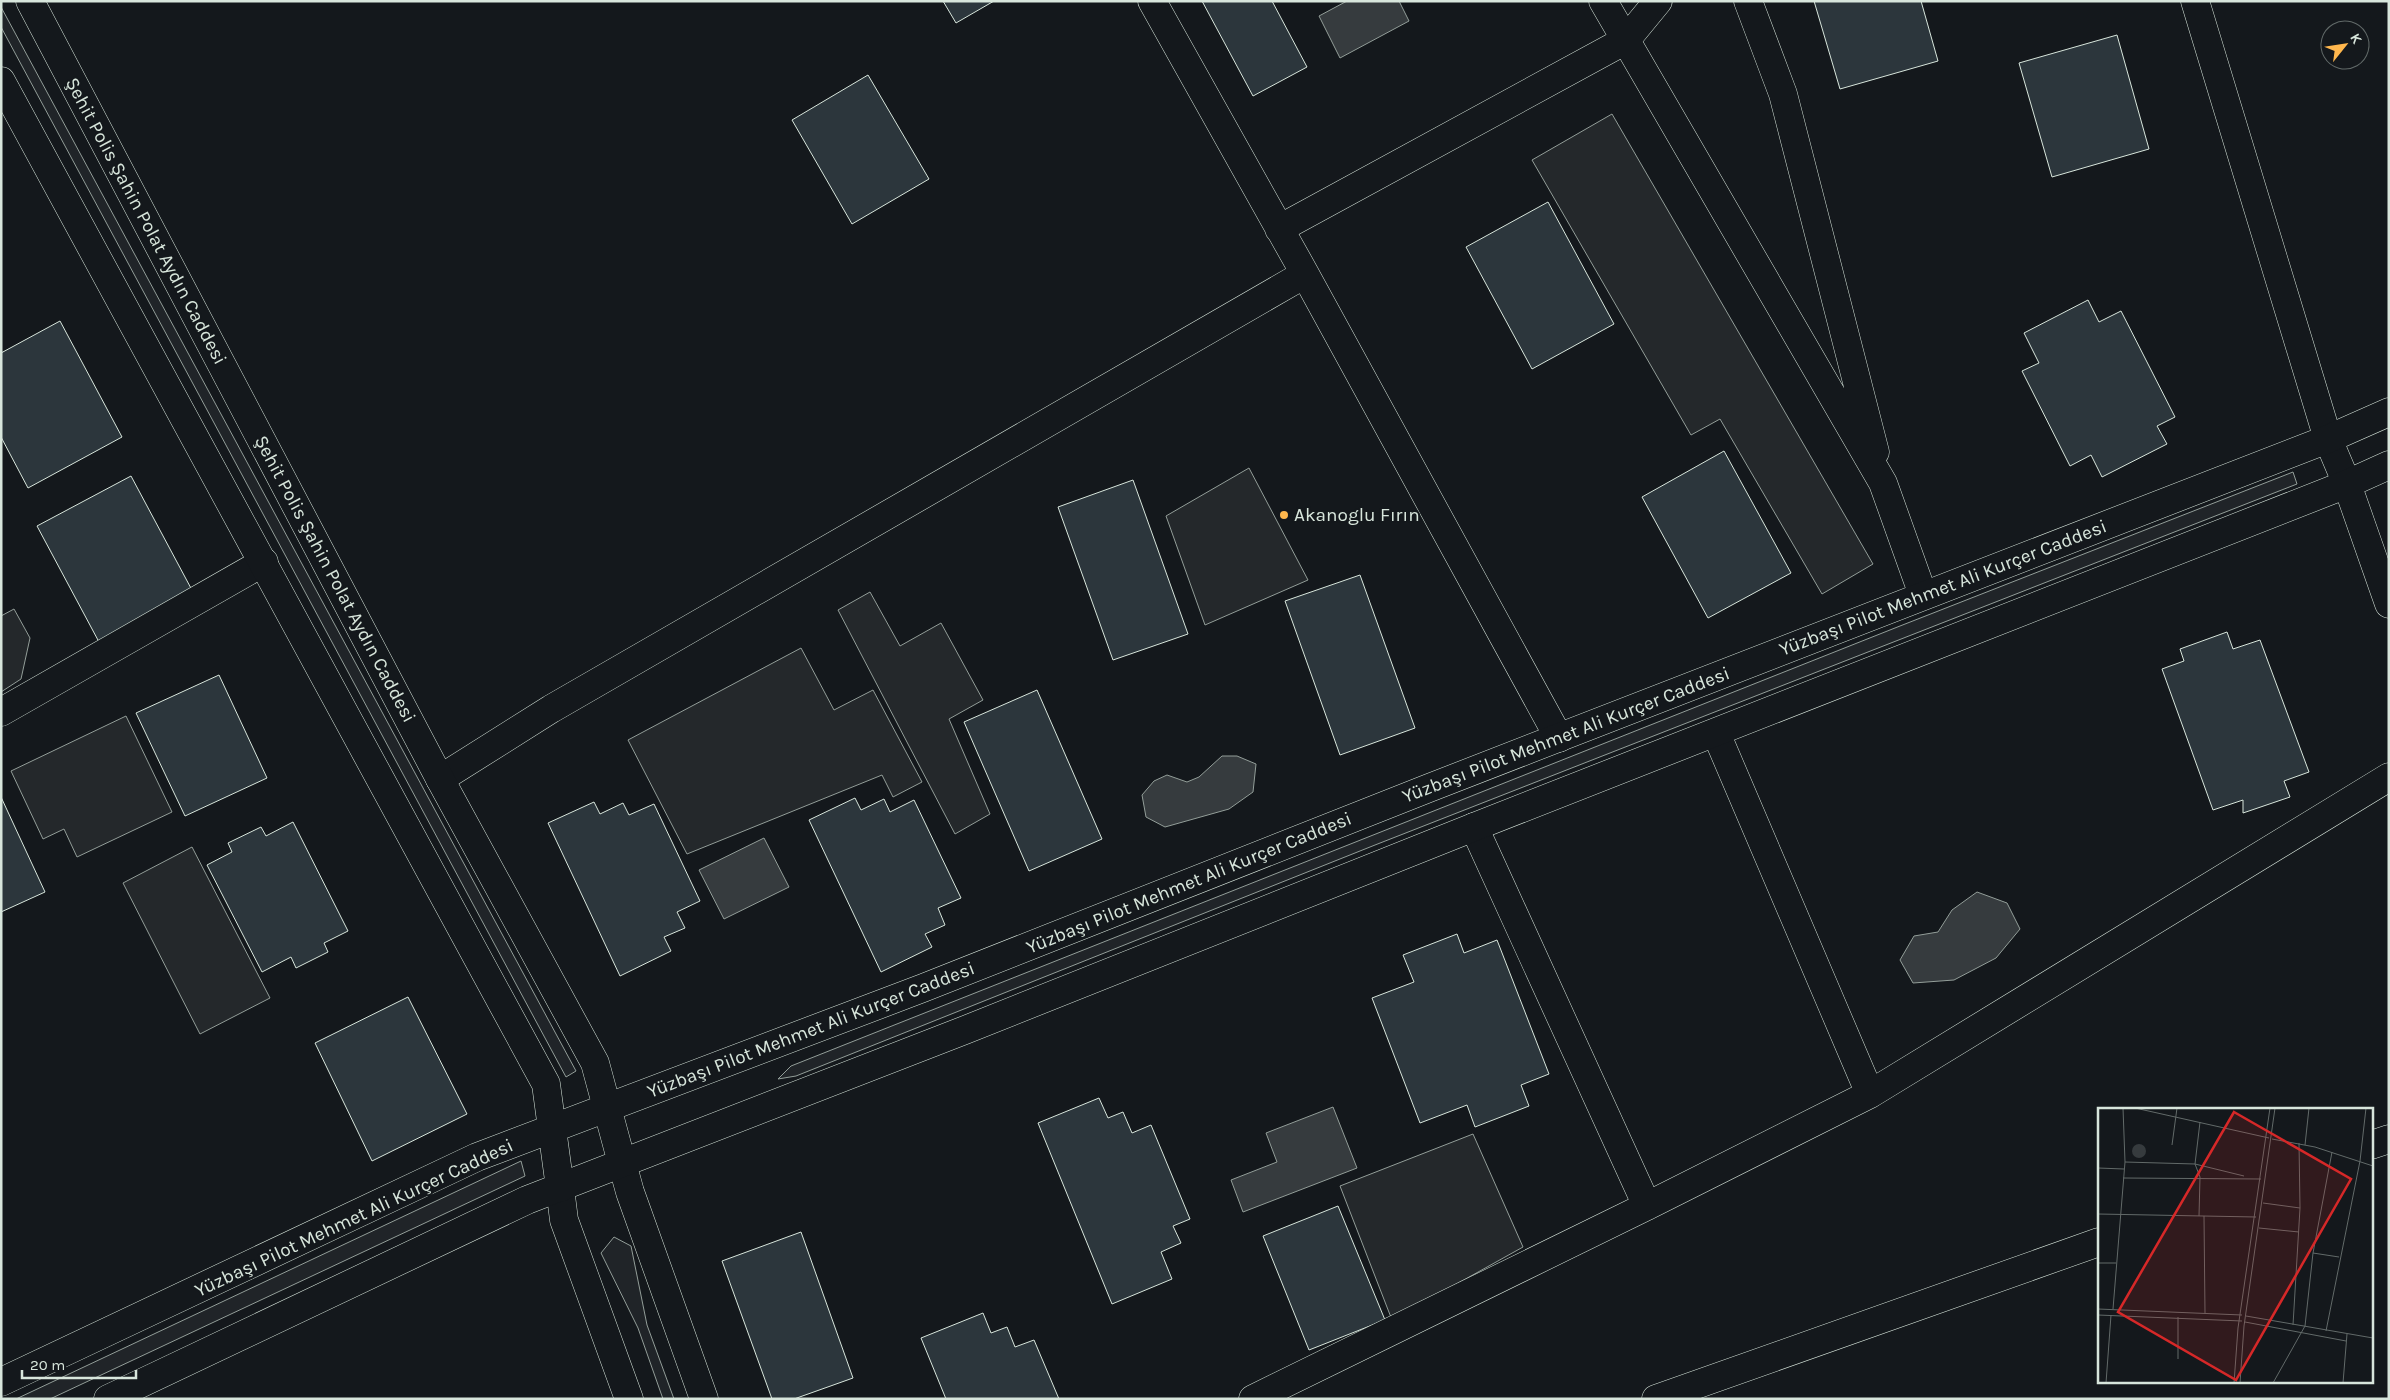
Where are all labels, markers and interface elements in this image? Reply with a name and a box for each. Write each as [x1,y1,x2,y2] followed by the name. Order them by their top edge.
[2320,20,2370,70] north arrow
[2346,31,2366,48] text: K
[61,74,231,368] street label: Şehit Polis Şahin Polat Aydın Caddesi
[250,432,420,726] street label: Şehit Polis Şahin Polat Aydın Caddesi
[1294,504,1420,526] place label: Akanoglu Fırın
[1278,509,1290,521] marker: Akanoglu Fırın
[1776,515,2110,661] street label: Yüzbaşı Pilot Mehmet Ali Kurçer Caddesi
[1399,662,1733,808] street label: Yüzbaşı Pilot Mehmet Ali Kurçer Caddesi
[1023,807,1355,959] street label: Yüzbaşı Pilot Mehmet Ali Kurçer Caddesi
[644,957,978,1103] street label: Yüzbaşı Pilot Mehmet Ali Kurçer Caddesi
[2098,1108,2372,1382] inset map
[191,1134,517,1302] street label: Yüzbaşı Pilot Mehmet Ali Kurçer Caddesi
[22,1348,136,1380] scale bar
[30,1356,65,1374] text: 20 m

